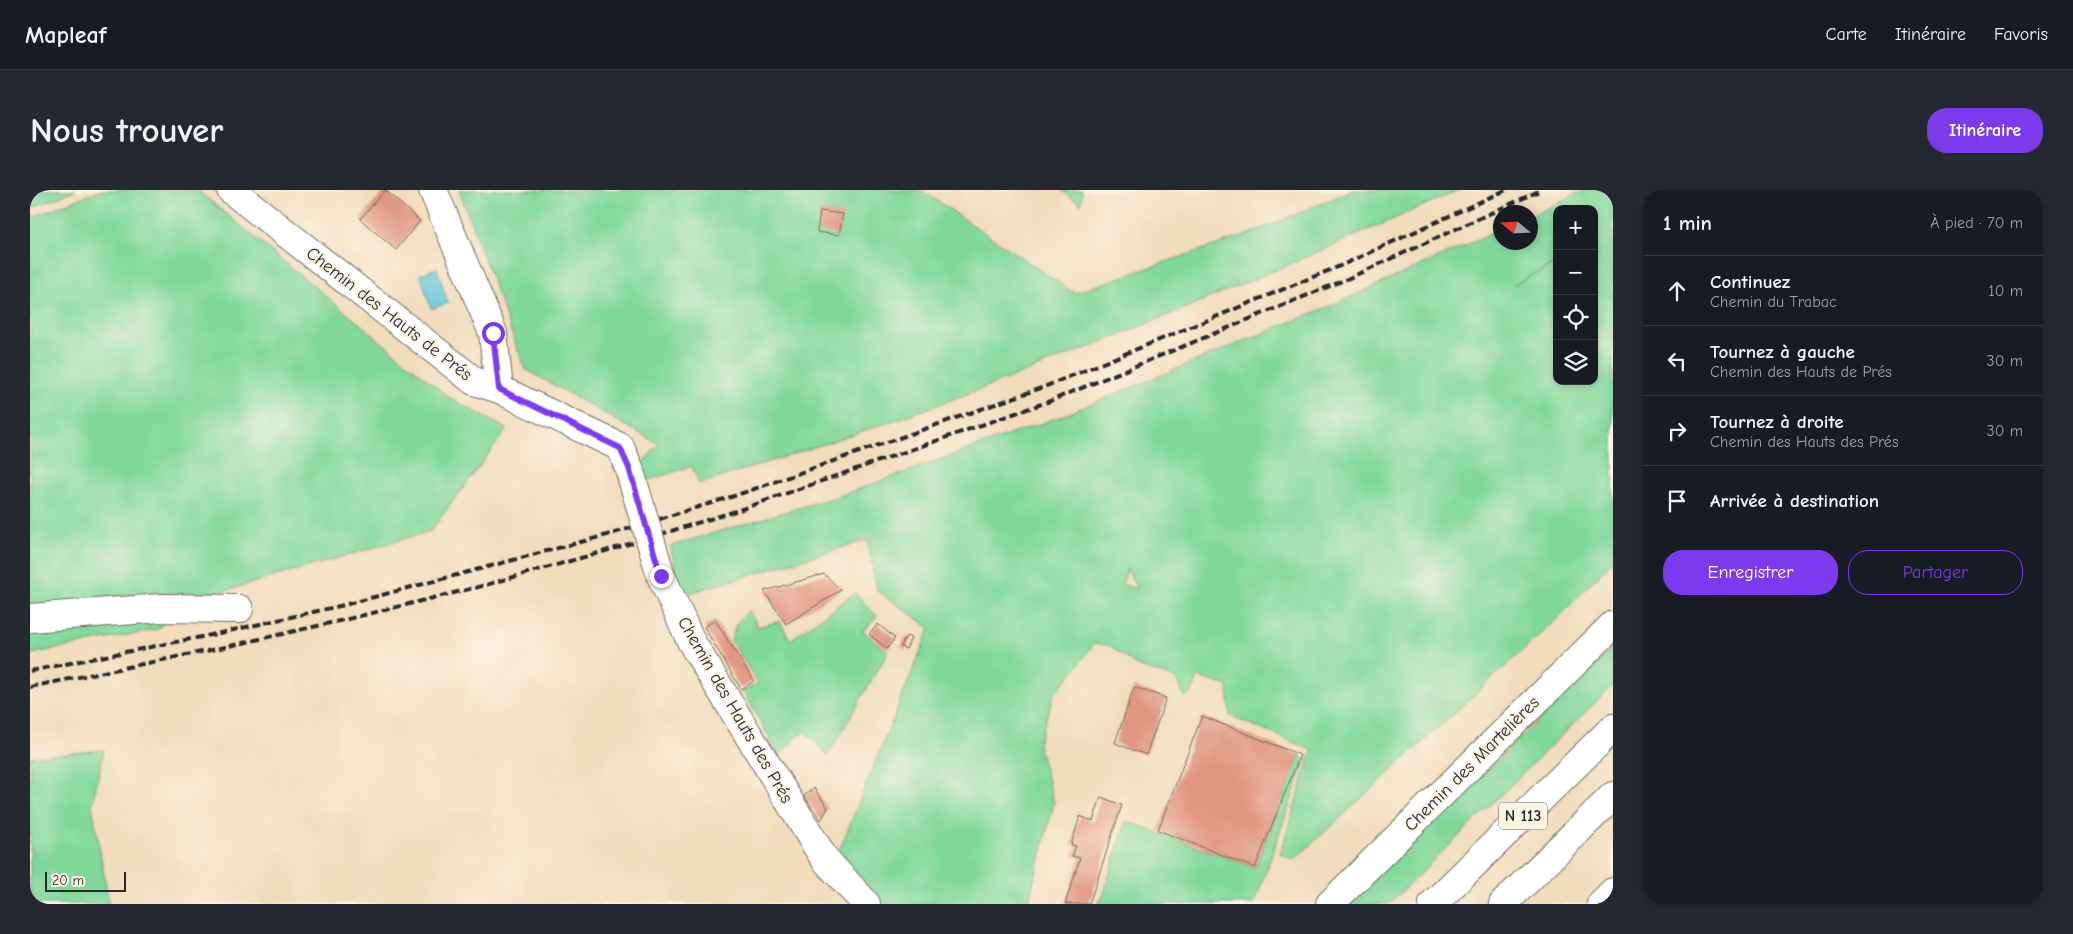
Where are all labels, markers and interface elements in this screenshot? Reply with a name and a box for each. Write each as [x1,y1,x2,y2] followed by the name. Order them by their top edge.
[25,21,106,49] text: Mapleaf
[1826,24,1867,45] text: Carte
[1895,24,1966,45] text: Itinéraire
[1994,24,2048,45] text: Favoris
[1927,108,2043,153] button: Itinéraire
[30,110,223,151] text: Nous trouver
[1493,205,1538,250] north arrow
[1553,205,1598,385] map controls
[1553,205,1598,250] button: +
[1663,211,1712,235] text: 1 min
[1930,214,2023,232] text: À pied · 70 m
[302,243,476,385] street label: Chemin des Hauts de Prés
[1553,250,1598,295] button: −
[1710,271,1790,293] text: Continuez
[1663,277,1691,305] icon: ahead
[1988,282,2023,300] text: 10 m
[1710,293,1837,311] text: Chemin du Trabac
[1553,295,1598,340] button: locate
[482,322,505,345] route start
[1553,340,1598,385] button: layers
[1710,341,1855,363] text: Tournez à gauche
[1663,347,1691,375] icon: left
[1987,352,2023,370] text: 30 m
[1710,363,1892,381] text: Chemin des Hauts de Prés
[1710,411,1844,433] text: Tournez à droite
[1663,417,1691,445] icon: right
[1987,422,2023,440] text: 30 m
[1710,433,1899,451] text: Chemin des Hauts des Prés
[1663,487,1691,515] icon: arrive
[1710,490,1879,512] text: Arrivée à destination
[1663,550,1838,595] button: Enregistrer
[1848,550,2023,595] button: Partager
[650,565,673,588] route end
[673,613,797,807] street label: Chemin des Hauts des Prés
[1400,692,1544,836] street label: Chemin des Martelières
[1499,802,1547,830] road number: N 113
[45,869,126,892] scale bar
[52,872,84,889] text: 20 m

